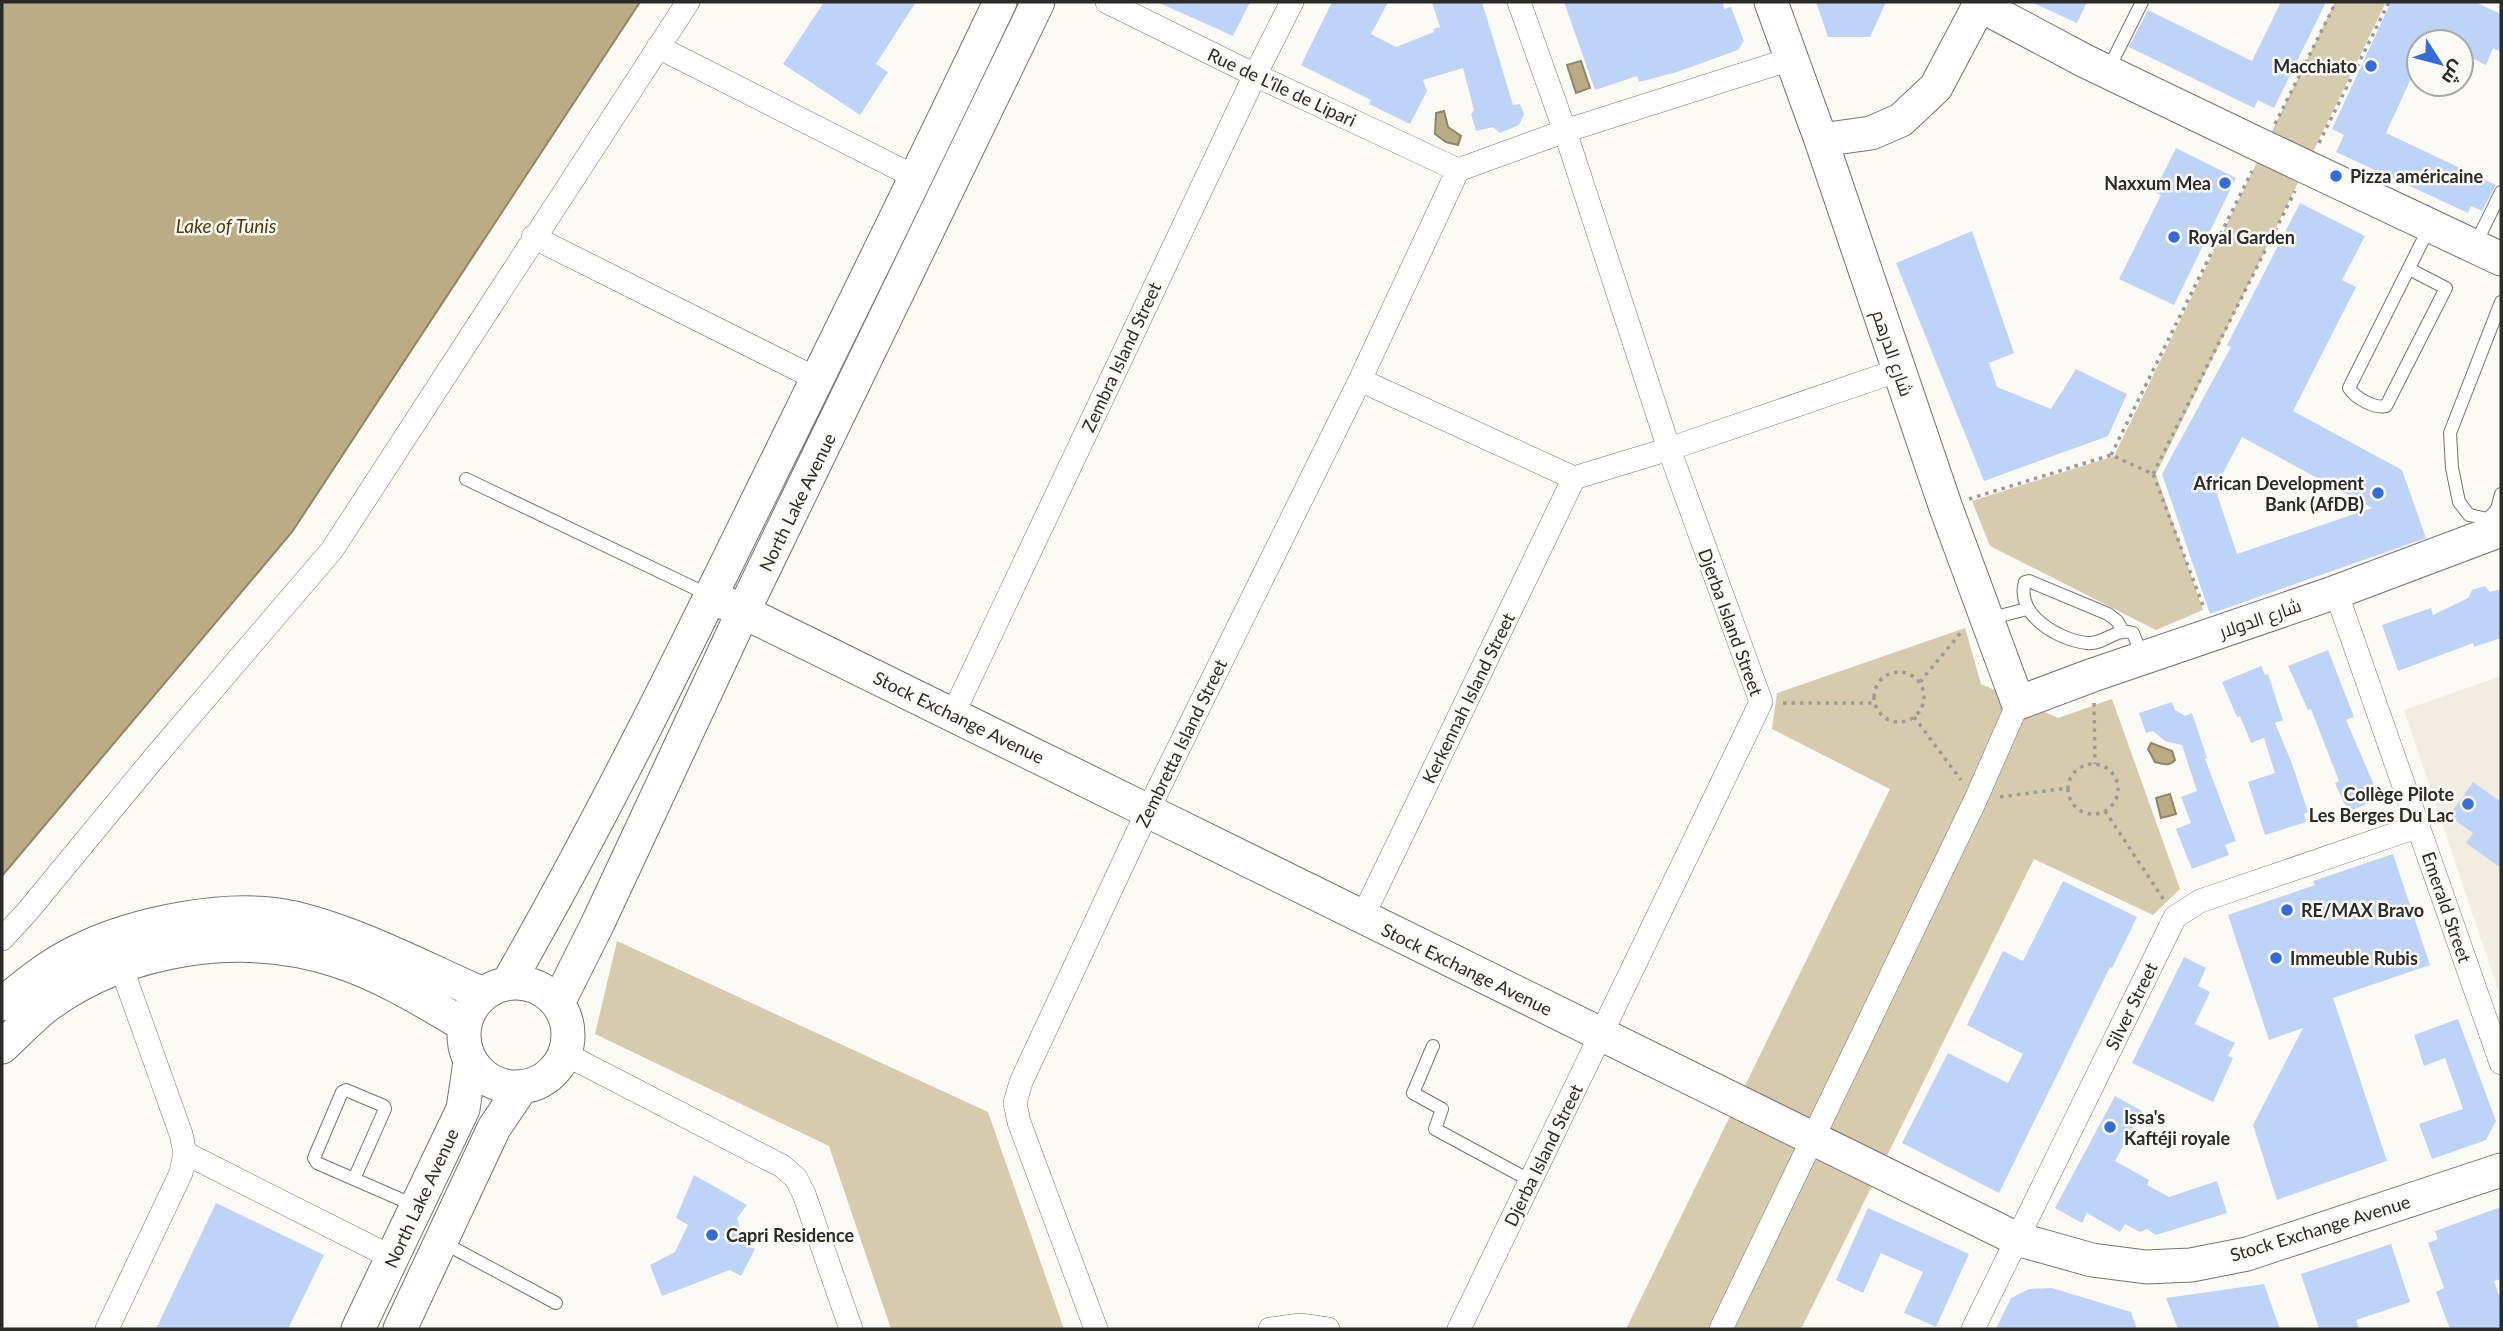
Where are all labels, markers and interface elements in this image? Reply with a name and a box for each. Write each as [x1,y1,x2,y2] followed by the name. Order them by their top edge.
[2405,28,2475,98] north arrow
[1204,43,1360,131] street label: Rue de L'île de Lipari
[2273,55,2357,77] place label: Macchiato
[2437,56,2471,90] text: ش
[2363,58,2379,74] marker: Macchiato
[2350,165,2483,187] place label: Pizza américaine
[2328,168,2344,184] marker: Pizza américaine
[2104,172,2211,194] place label: Naxxum Mea
[2217,175,2233,191] marker: Naxxum Mea
[176,214,277,237] water label: Lake of Tunis
[2188,226,2295,248] place label: Royal Garden
[2166,229,2182,245] marker: Royal Garden
[1077,278,1166,435] street label: Zembra Island Street
[1866,307,1918,400] street label: شارع الدرهم
[754,429,840,575] street label: North Lake Avenue
[2193,472,2364,515] place label: African Development Bank (AfDB)
[2370,485,2386,501] marker: African Development Bank (AfDB)
[1694,545,1768,699] street label: Djerba Island Street
[2215,594,2304,644] street label: شارع الدولار
[1417,609,1519,787] street label: Kerkennah Island Street
[1131,655,1231,831] street label: Zembretta Island Street
[870,666,1048,768] street label: Stock Exchange Avenue
[2309,783,2454,826] place label: Collège Pilote Les Berges Du Lac
[2460,796,2476,812] marker: Collège Pilote Les Berges Du Lac
[2418,849,2476,966] street label: Emerald Street
[2301,899,2424,921] place label: RE/MAX Bravo
[2279,902,2295,918] marker: RE/MAX Bravo
[1378,918,1556,1020] street label: Stock Exchange Avenue
[2290,947,2418,969] place label: Immeuble Rubis
[2268,950,2284,966] marker: Immeuble Rubis
[2100,958,2162,1054] street label: Silver Street
[1499,1080,1587,1230] street label: Djerba Island Street
[2124,1106,2230,1149] place label: Issa's Kaftéji royale
[2102,1119,2118,1135] marker: Issa's Kaftéji royale
[379,1125,463,1271] street label: North Lake Avenue
[2227,1190,2413,1266] street label: Stock Exchange Avenue
[726,1224,854,1246] place label: Capri Residence
[704,1227,720,1243] marker: Capri Residence

